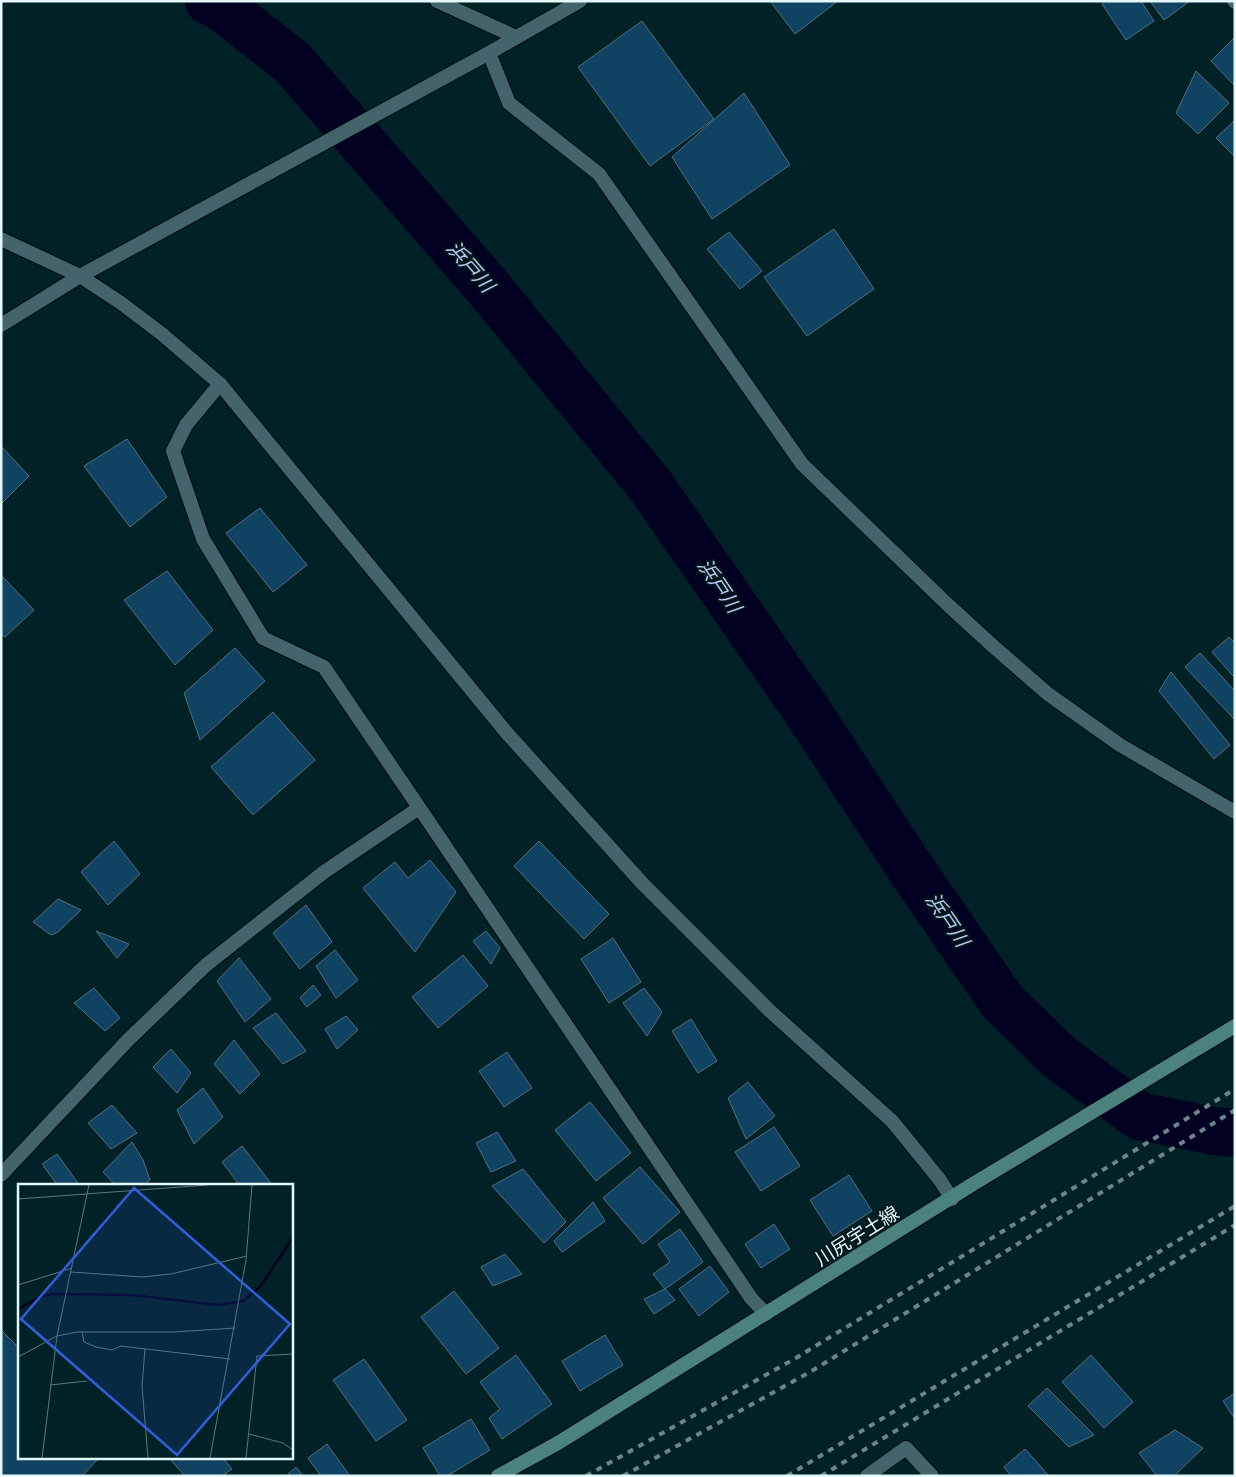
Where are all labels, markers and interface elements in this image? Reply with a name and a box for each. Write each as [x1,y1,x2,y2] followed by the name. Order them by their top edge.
[439,235,502,301] water label: 浜戸川
[690,553,749,621] water label: 浜戸川
[918,887,977,955] water label: 浜戸川
[18,1184,292,1460] inset map
[810,1199,904,1273] street label: 川尻宇土線

